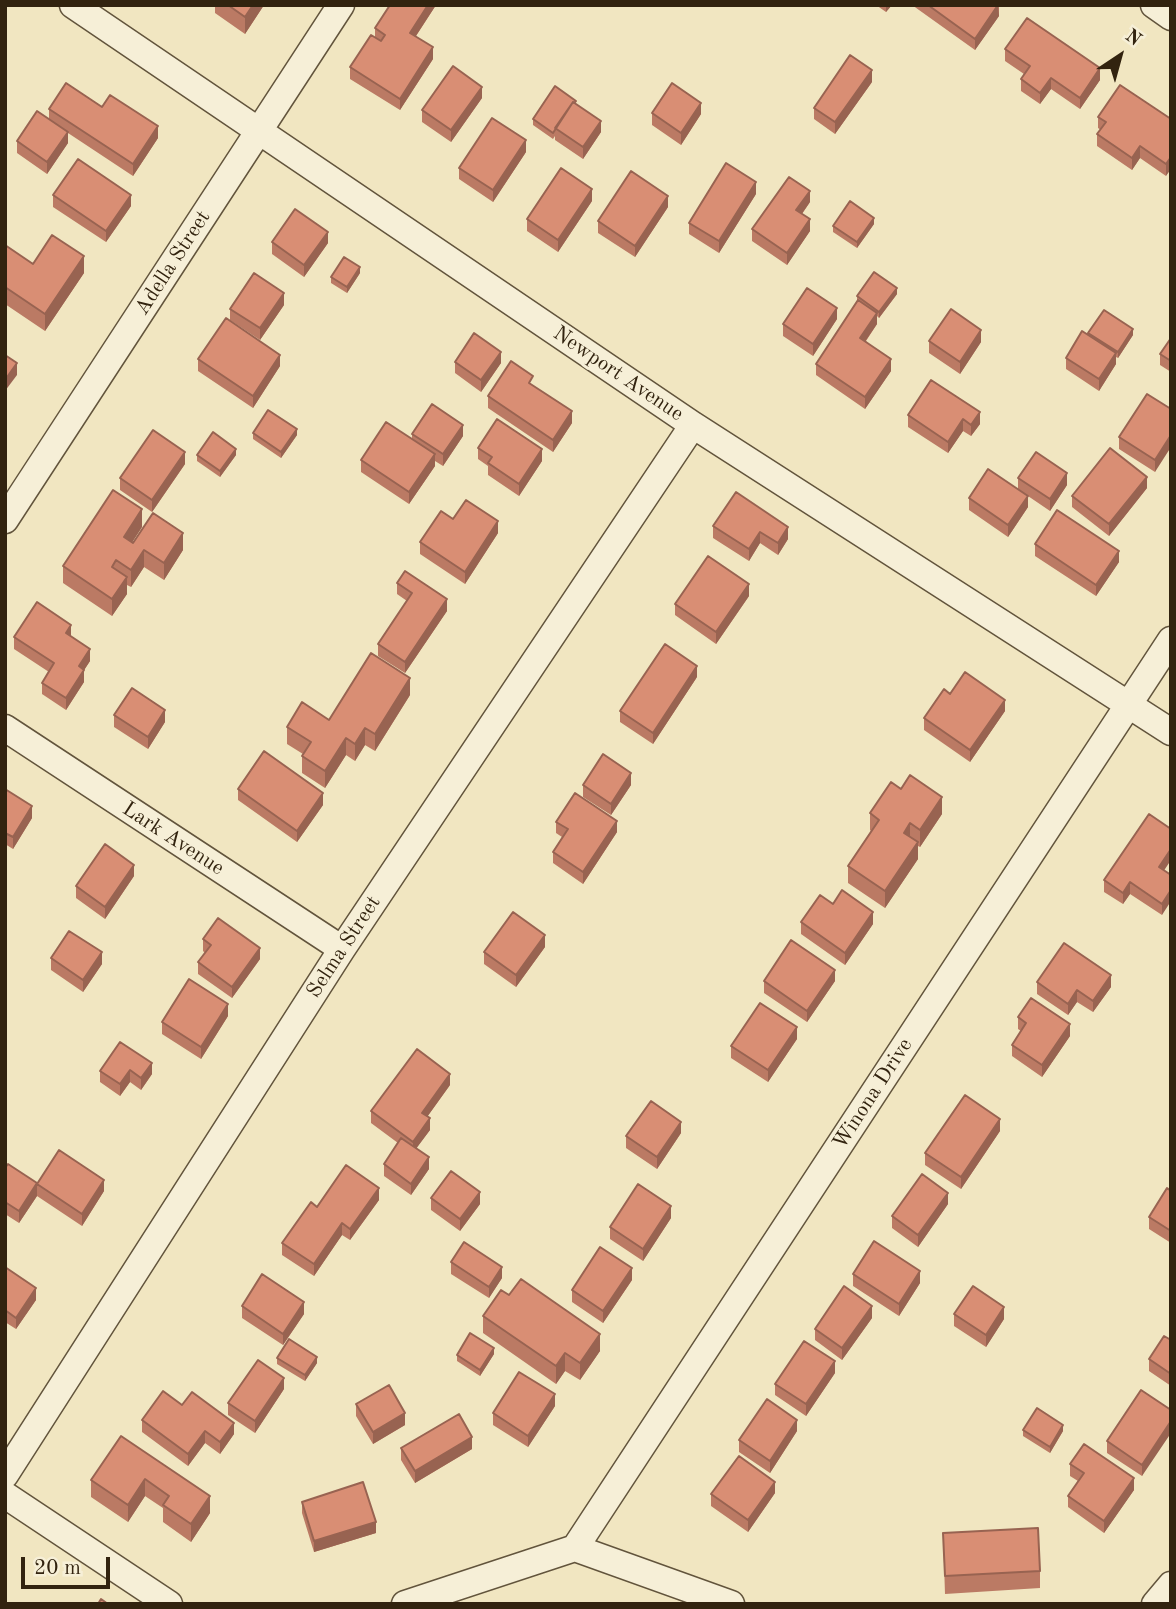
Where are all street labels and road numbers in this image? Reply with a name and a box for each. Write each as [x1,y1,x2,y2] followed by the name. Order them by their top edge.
[130,206,216,320] street label: Adella Street
[548,321,688,427] street label: Newport Avenue
[117,797,229,881] street label: Lark Avenue
[302,891,386,1003] street label: Selma Street
[828,1034,918,1154] street label: Winona Drive

